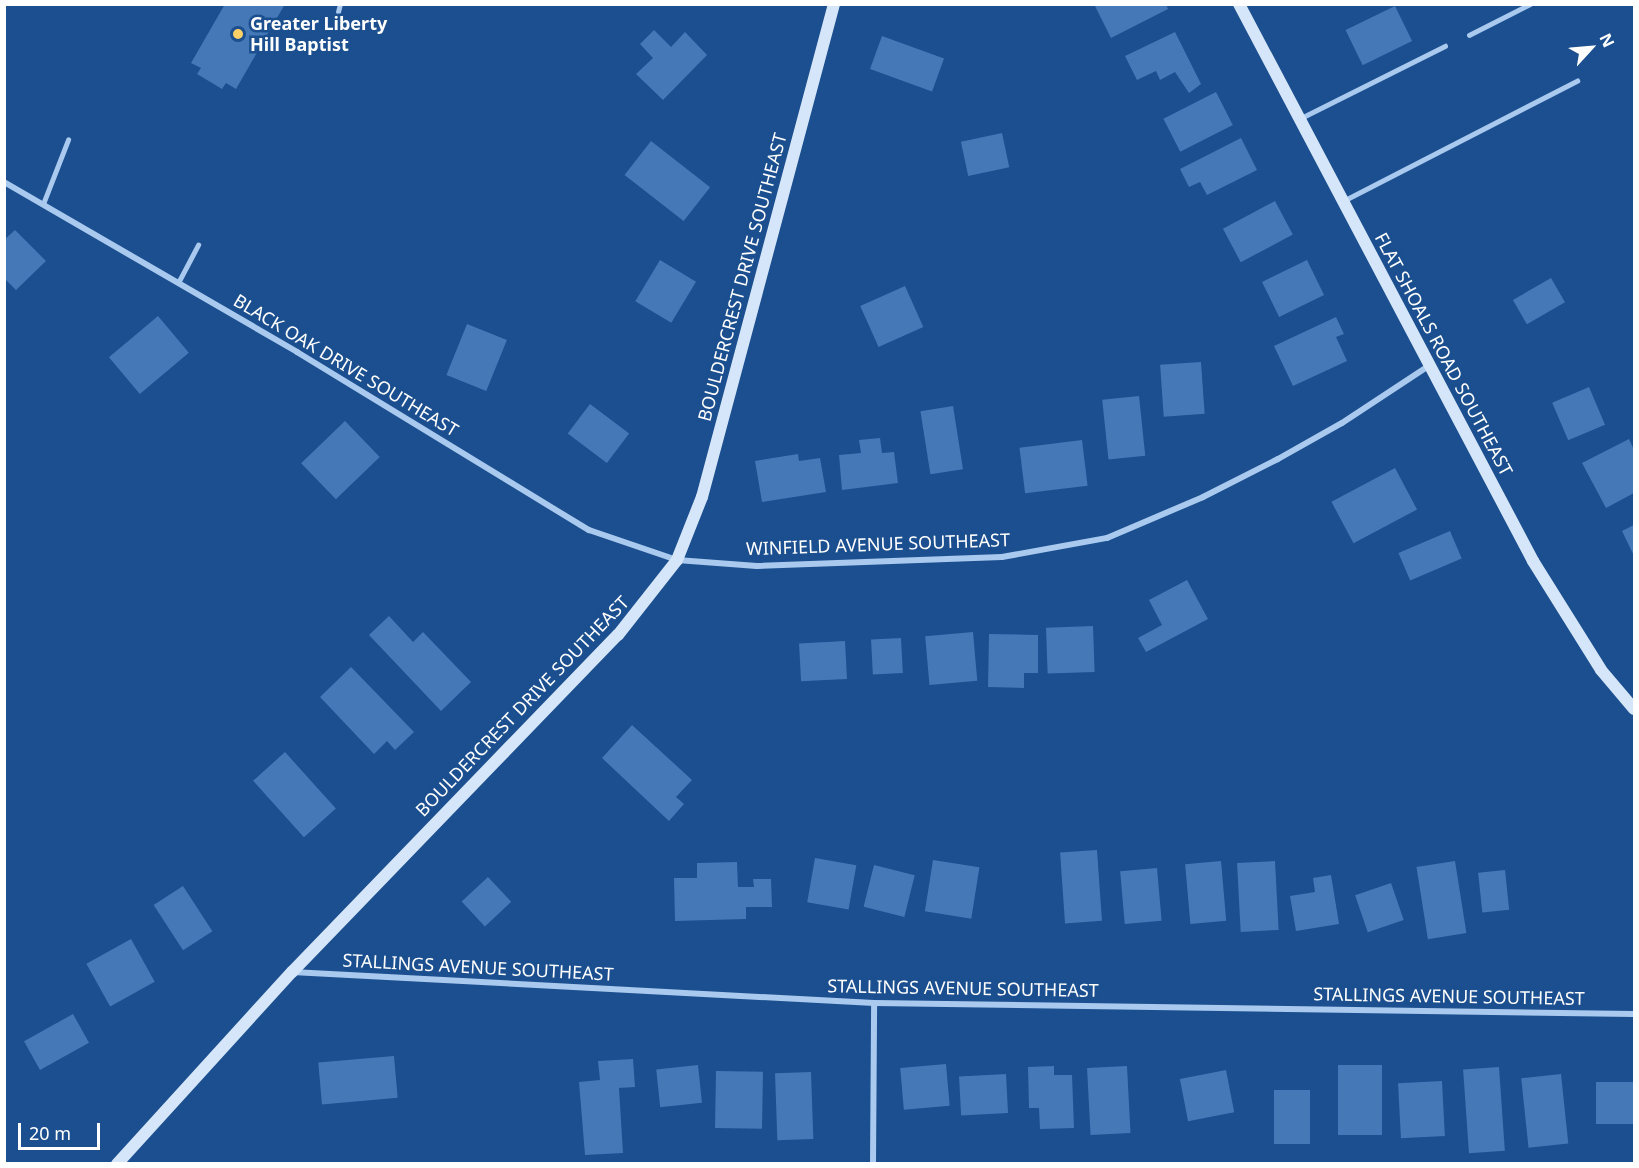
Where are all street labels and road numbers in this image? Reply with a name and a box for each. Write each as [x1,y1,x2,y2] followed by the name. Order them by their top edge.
[693,130,791,424] street label: BOULDERCREST DRIVE SOUTHEAST
[1371,229,1517,479] street label: FLAT SHOALS ROAD SOUTHEAST
[230,289,462,441] street label: BLACK OAK DRIVE SOUTHEAST
[746,529,1010,559] street label: WINFIELD AVENUE SOUTHEAST
[411,591,633,821] street label: BOULDERCREST DRIVE SOUTHEAST
[342,949,614,985] street label: STALLINGS AVENUE SOUTHEAST
[827,975,1099,1001] street label: STALLINGS AVENUE SOUTHEAST
[1313,983,1585,1009] street label: STALLINGS AVENUE SOUTHEAST

